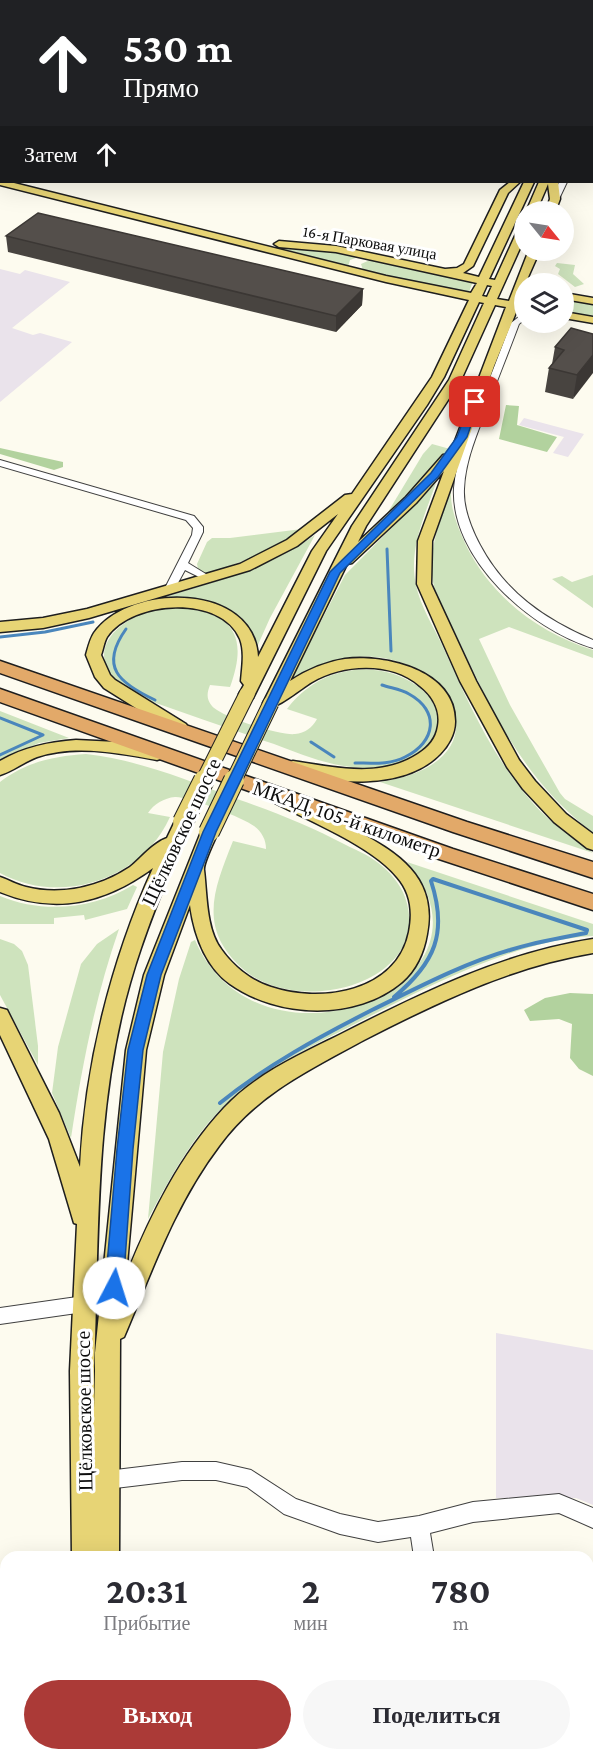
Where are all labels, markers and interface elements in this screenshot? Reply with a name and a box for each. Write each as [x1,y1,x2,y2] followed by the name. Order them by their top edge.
[24,24,102,102] icon: ahead
[123,24,232,71] text: 530 m
[123,73,199,103] text: Прямо
[90,138,123,171] icon: ahead
[24,142,78,167] text: Затем
[514,201,574,261] north arrow
[514,201,574,333] map controls
[302,222,438,264] street label: 16-я Парковая улица
[514,273,574,333] button: layers
[449,376,500,427] pin
[458,385,491,418] icon: arrive
[137,755,226,910] street label: Щёлковское шоссе
[250,777,444,862] street label: МКАД, 105-й километр
[82,1256,146,1320] position arrow
[72,1331,97,1491] street label: Щёлковское шоссе
[106,1571,187,1611] text: 20:31
[301,1571,320,1611] text: 2
[431,1571,491,1611] text: 780
[103,1612,190,1634] text: Прибытие
[294,1612,328,1634] text: мин
[453,1612,469,1634] text: m
[24,1680,291,1749] button: Выход
[303,1680,570,1749] button: Поделиться

